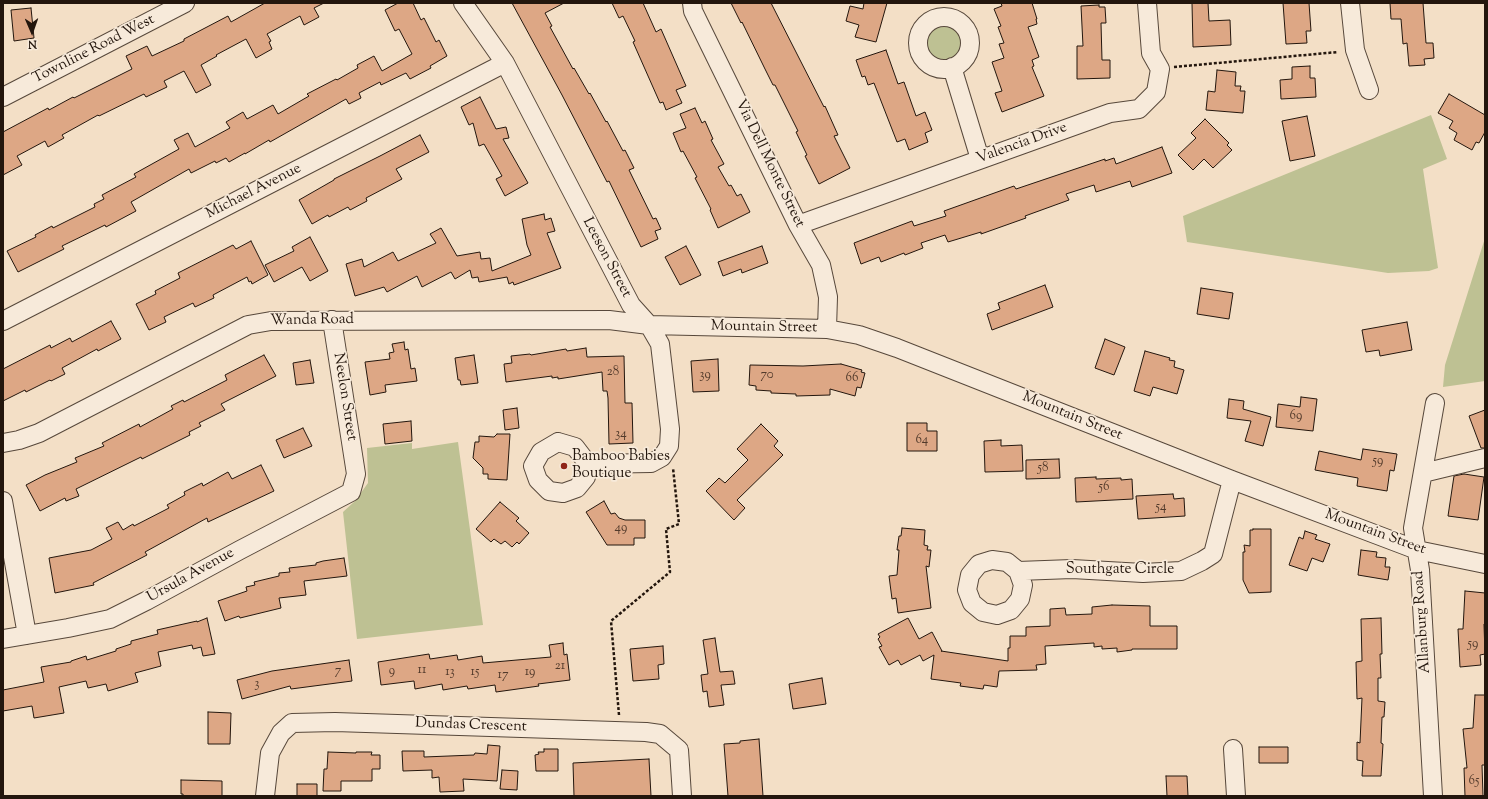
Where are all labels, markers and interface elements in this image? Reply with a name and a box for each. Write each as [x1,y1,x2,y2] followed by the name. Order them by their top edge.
[30,11,158,89] street label: Townline Road West
[12,12,52,52] north arrow
[28,36,37,52] text: N
[730,97,808,231] street label: Via Dell Monte Street
[974,119,1070,169] street label: Valencia Drive
[203,160,305,224] street label: Michael Avenue
[577,215,635,301] street label: Leeson Street
[270,311,354,331] street label: Wanda Road
[711,318,817,338] street label: Mountain Street
[328,352,360,442] street label: Neelon Street
[607,365,619,381] house number: 28
[699,368,711,384] house number: 39
[760,368,774,384] house number: 70
[846,371,858,387] house number: 66
[1019,389,1125,445] street label: Mountain Street
[1290,409,1302,425] house number: 69
[615,427,627,443] house number: 34
[916,433,928,449] house number: 64
[572,448,670,483] place label: Bamboo Babies Boutique
[1373,454,1383,470] house number: 59
[559,461,569,471] marker: Bamboo Babies Boutique
[1038,461,1048,477] house number: 58
[1099,480,1109,496] house number: 56
[1156,500,1166,516] house number: 54
[1322,506,1428,560] street label: Mountain Street
[615,521,627,537] house number: 49
[144,545,238,607] street label: Ursula Avenue
[1066,561,1174,579] street label: Southgate Circle
[1410,570,1436,674] street label: Allanburg Road
[1468,637,1478,653] house number: 59
[555,659,565,675] house number: 21
[418,663,426,679] house number: 11
[335,664,341,680] house number: 7
[389,664,395,680] house number: 9
[445,665,455,681] house number: 13
[471,665,479,681] house number: 15
[525,665,535,681] house number: 19
[498,668,508,684] house number: 17
[254,677,260,693] house number: 3
[415,715,527,737] street label: Dundas Crescent
[1469,774,1479,790] house number: 65

